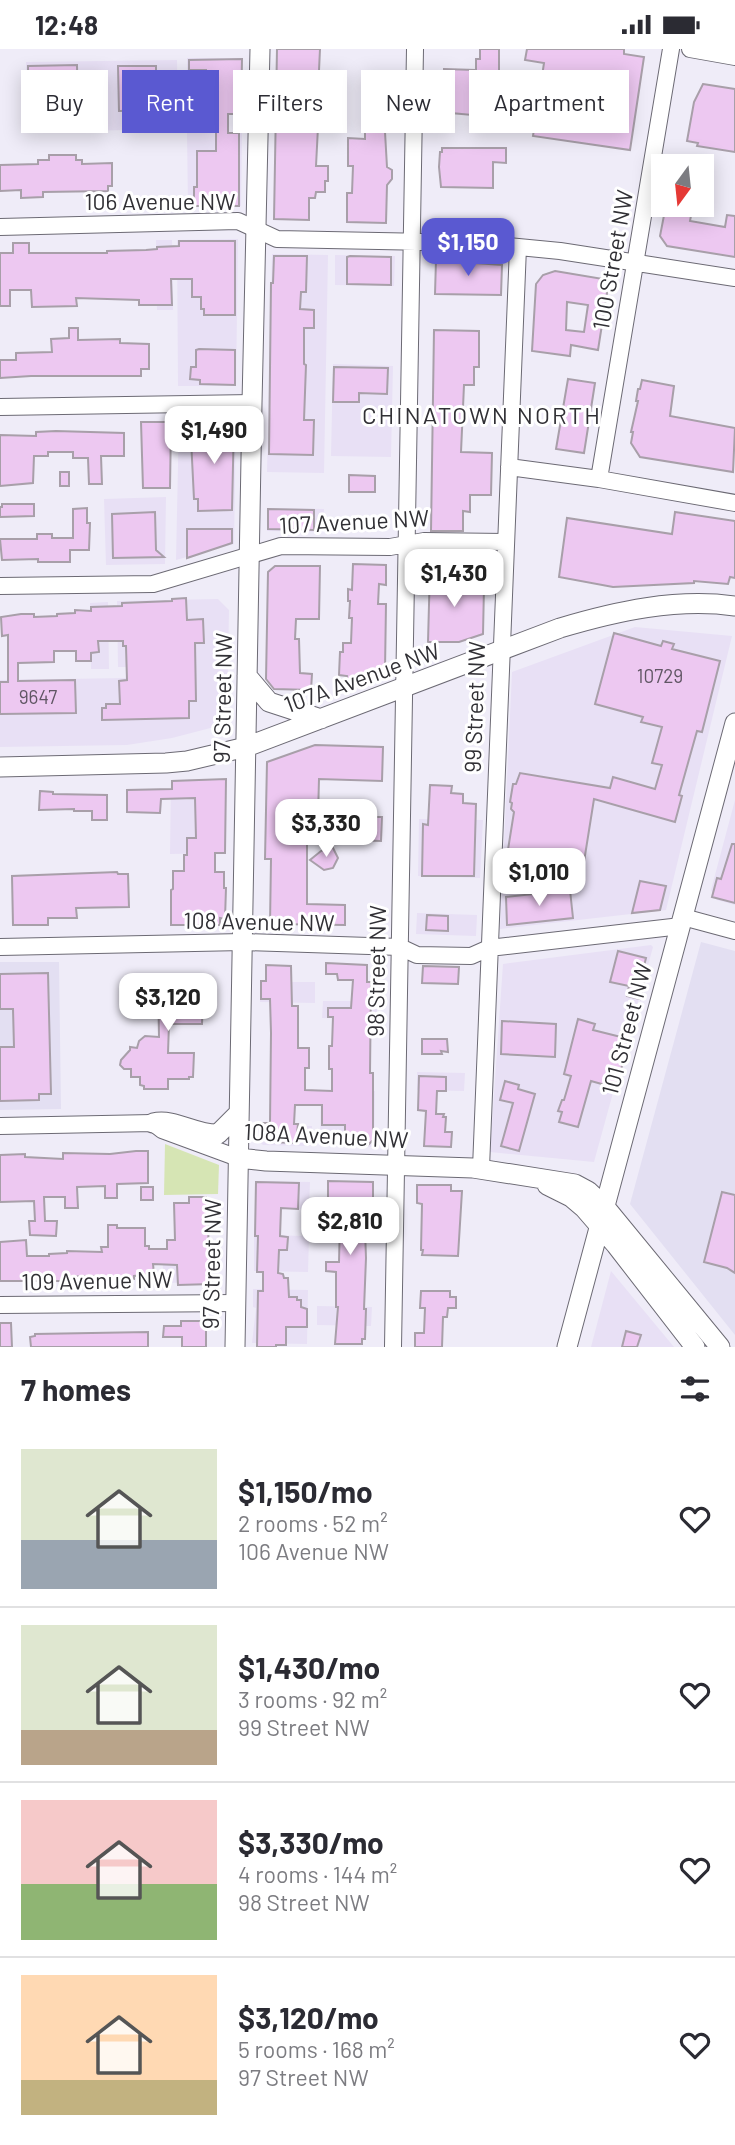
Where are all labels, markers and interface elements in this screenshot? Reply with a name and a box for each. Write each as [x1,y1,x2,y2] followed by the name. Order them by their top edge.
[35,9,98,40] text: 12:48
[21,70,108,133] chip: Buy
[122,70,219,133] chip: Rent
[233,70,347,133] chip: Filters
[361,70,455,133] chip: New
[469,70,629,133] chip: Apartment
[651,154,714,217] north arrow
[651,154,714,217] map controls
[85,187,235,215] street label: 106 Avenue NW
[586,188,638,332] street label: 100 Street NW
[411,219,525,278] pin: $1,150
[437,227,499,255] text: $1,150
[362,400,602,429] district label: CHINATOWN NORTH
[157,407,271,466] pin: $1,490
[181,415,247,443] text: $1,490
[278,503,430,539] street label: 107 Avenue NW
[397,549,511,609] pin: $1,430
[421,558,487,586] text: $1,430
[207,632,237,764] street label: 97 Street NW
[280,636,443,718] street label: 107A Avenue NW
[458,641,490,773] street label: 99 Street NW
[637,664,683,687] house number: 10729
[19,685,57,708] house number: 9647
[269,799,383,859] pin: $3,330
[291,808,361,836] text: $3,330
[482,849,596,908] pin: $1,010
[509,857,569,885] text: $1,010
[361,905,391,1037] street label: 98 Street NW
[183,906,335,936] street label: 108 Avenue NW
[595,959,657,1098] street label: 101 Street NW
[111,974,225,1033] pin: $3,120
[135,982,201,1010] text: $3,120
[243,1117,409,1153] street label: 108A Avenue NW
[293,1197,407,1257] pin: $2,810
[196,1198,226,1330] street label: 97 Street NW
[317,1206,383,1234] text: $2,810
[21,1265,173,1295] street label: 109 Avenue NW
[676,1370,714,1408] icon: filters
[21,1371,131,1407] text: 7 homes
[238,1473,373,1509] text: $1,150/mo
[77,1477,161,1561] icon: home
[676,1500,714,1538] icon: heart
[238,1509,388,1537] text: 2 rooms · 52 m²
[238,1537,389,1565] text: 106 Avenue NW
[238,1649,380,1685] text: $1,430/mo
[77,1653,161,1737] icon: home
[676,1676,714,1714] icon: heart
[238,1685,387,1713] text: 3 rooms · 92 m²
[238,1713,370,1741] text: 99 Street NW
[238,1824,384,1860] text: $3,330/mo
[77,1828,161,1912] icon: home
[676,1851,714,1889] icon: heart
[238,1860,397,1888] text: 4 rooms · 144 m²
[238,1888,370,1916] text: 98 Street NW
[238,1999,379,2035] text: $3,120/mo
[77,2003,161,2087] icon: home
[676,2026,714,2064] icon: heart
[238,2035,395,2063] text: 5 rooms · 168 m²
[238,2063,369,2091] text: 97 Street NW

